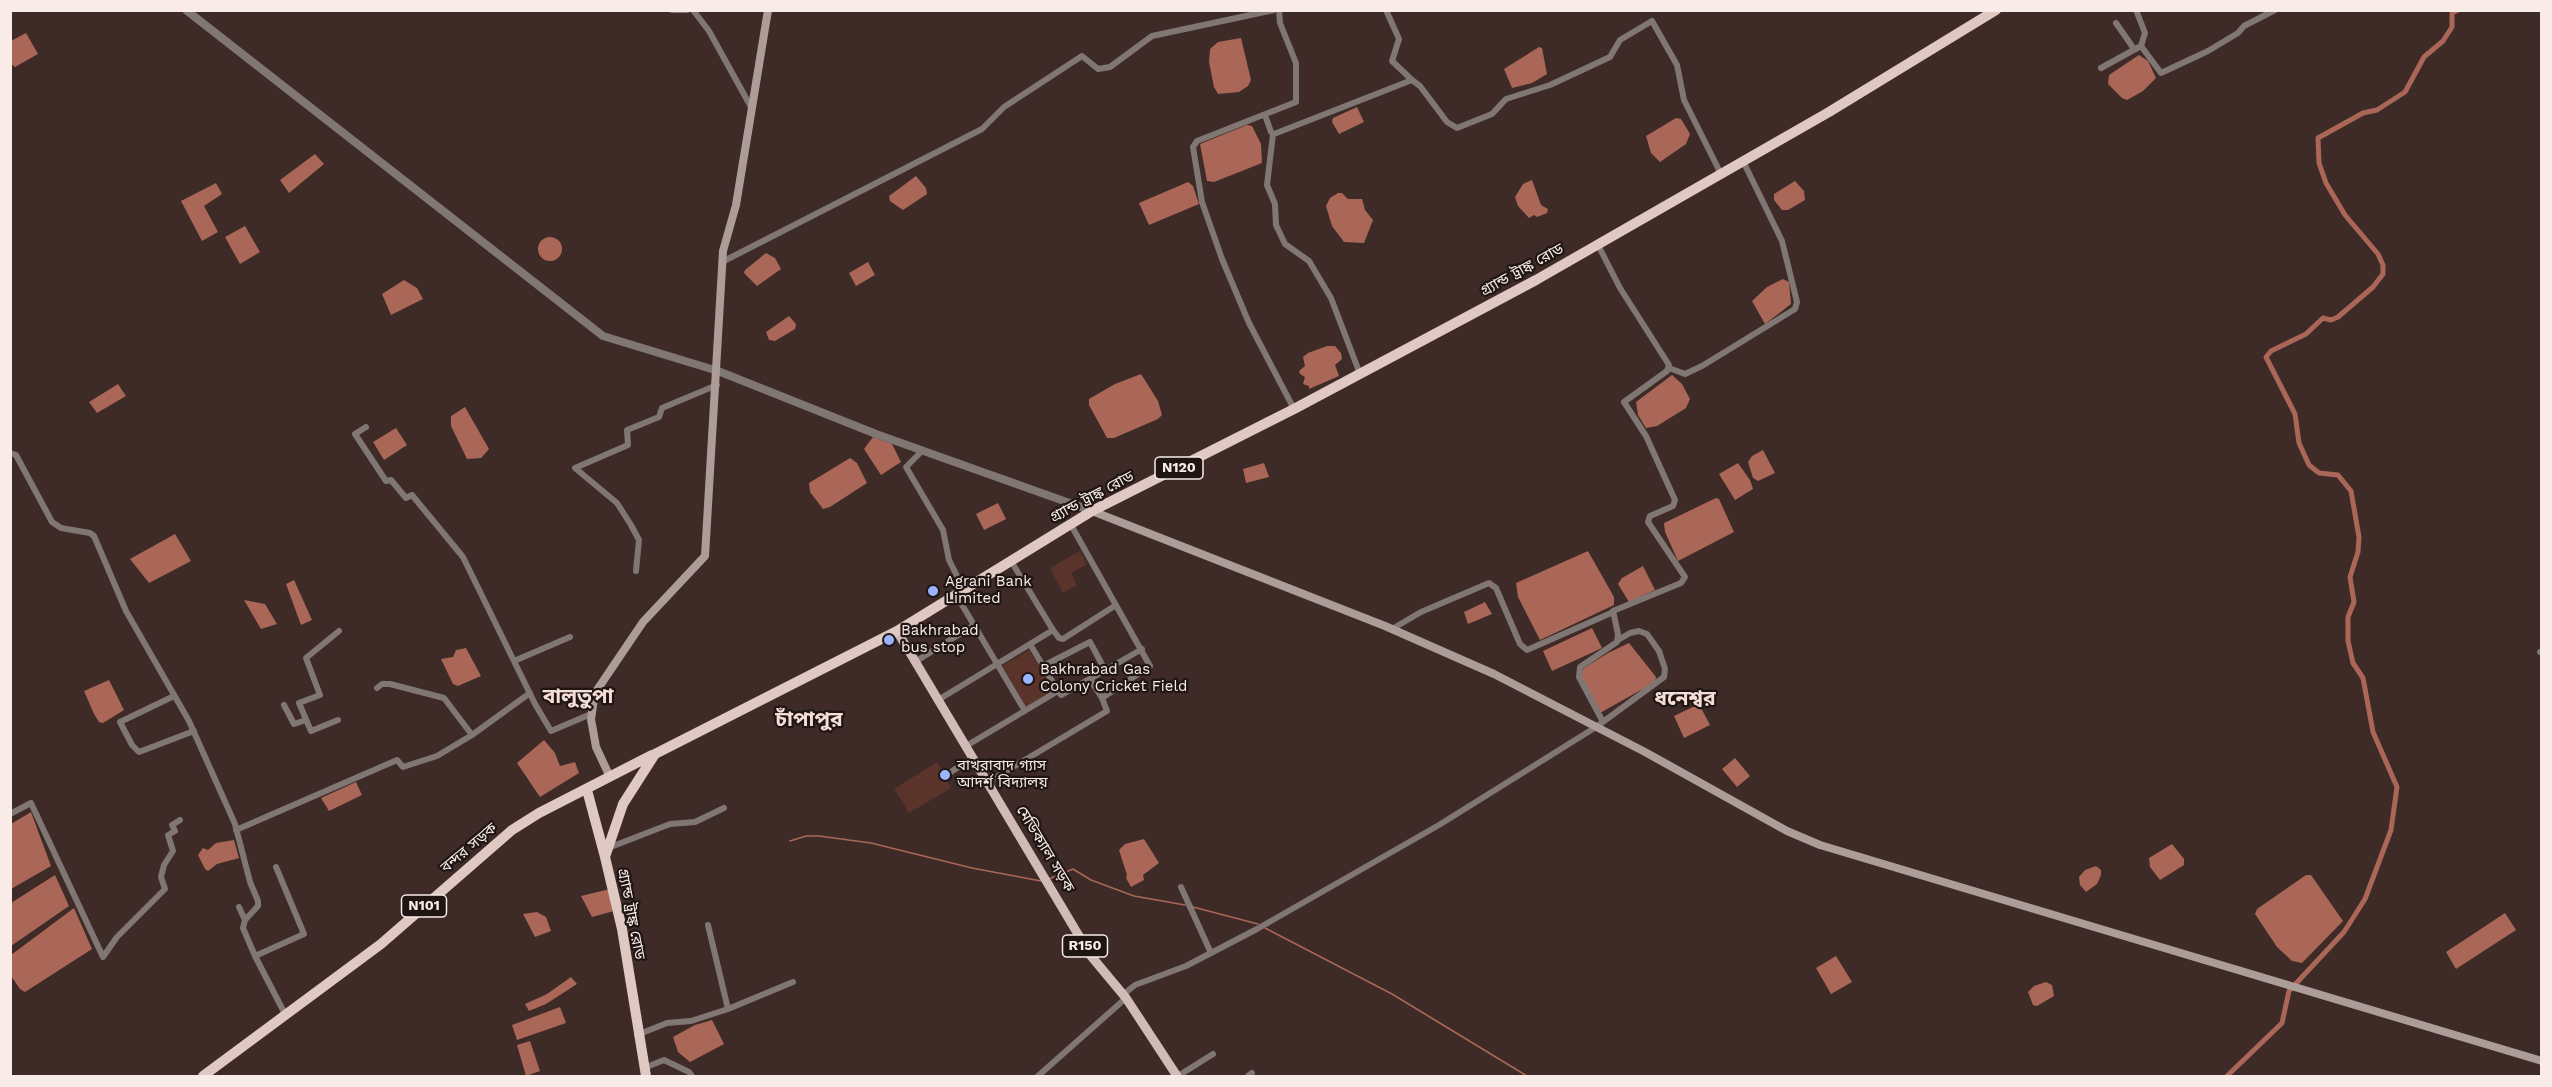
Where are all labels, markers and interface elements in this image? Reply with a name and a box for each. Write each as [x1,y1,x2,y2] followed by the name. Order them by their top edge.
[1477,240,1567,300] street label: গ্র্যান্ড ট্রাঙ্ক রোড
[1155,457,1203,479] road number: N120
[1047,467,1137,527] street label: গ্র্যান্ড ট্রাঙ্ক রোড
[945,573,1032,608] place label: Agrani Bank Limited
[926,584,940,598] marker: Agrani Bank Limited
[901,622,979,657] place label: Bakhrabad bus stop
[882,633,896,647] marker: Bakhrabad bus stop
[1040,661,1187,696] place label: Bakhrabad Gas Colony Cricket Field
[1021,672,1035,686] marker: Bakhrabad Gas Colony Cricket Field
[543,684,613,710] district label: বালুতুপা
[1654,686,1716,712] district label: ধনেশ্বর
[775,707,843,733] district label: চাঁপাপুর
[957,757,1048,792] place label: বাখরাবাদ গ্যাস আদর্শ বিদ্যালয়
[938,768,952,782] marker: বাখরাবাদ গ্যাস আদর্শ বিদ্যালয়
[1012,803,1078,895] street label: মেডিক্যাল সড়ক
[437,819,501,877] street label: বন্দর সড়ক
[613,867,649,961] street label: গ্র্যান্ড ট্রাঙ্ক রোড
[402,895,446,917] road number: N101
[1062,935,1108,957] road number: R150

